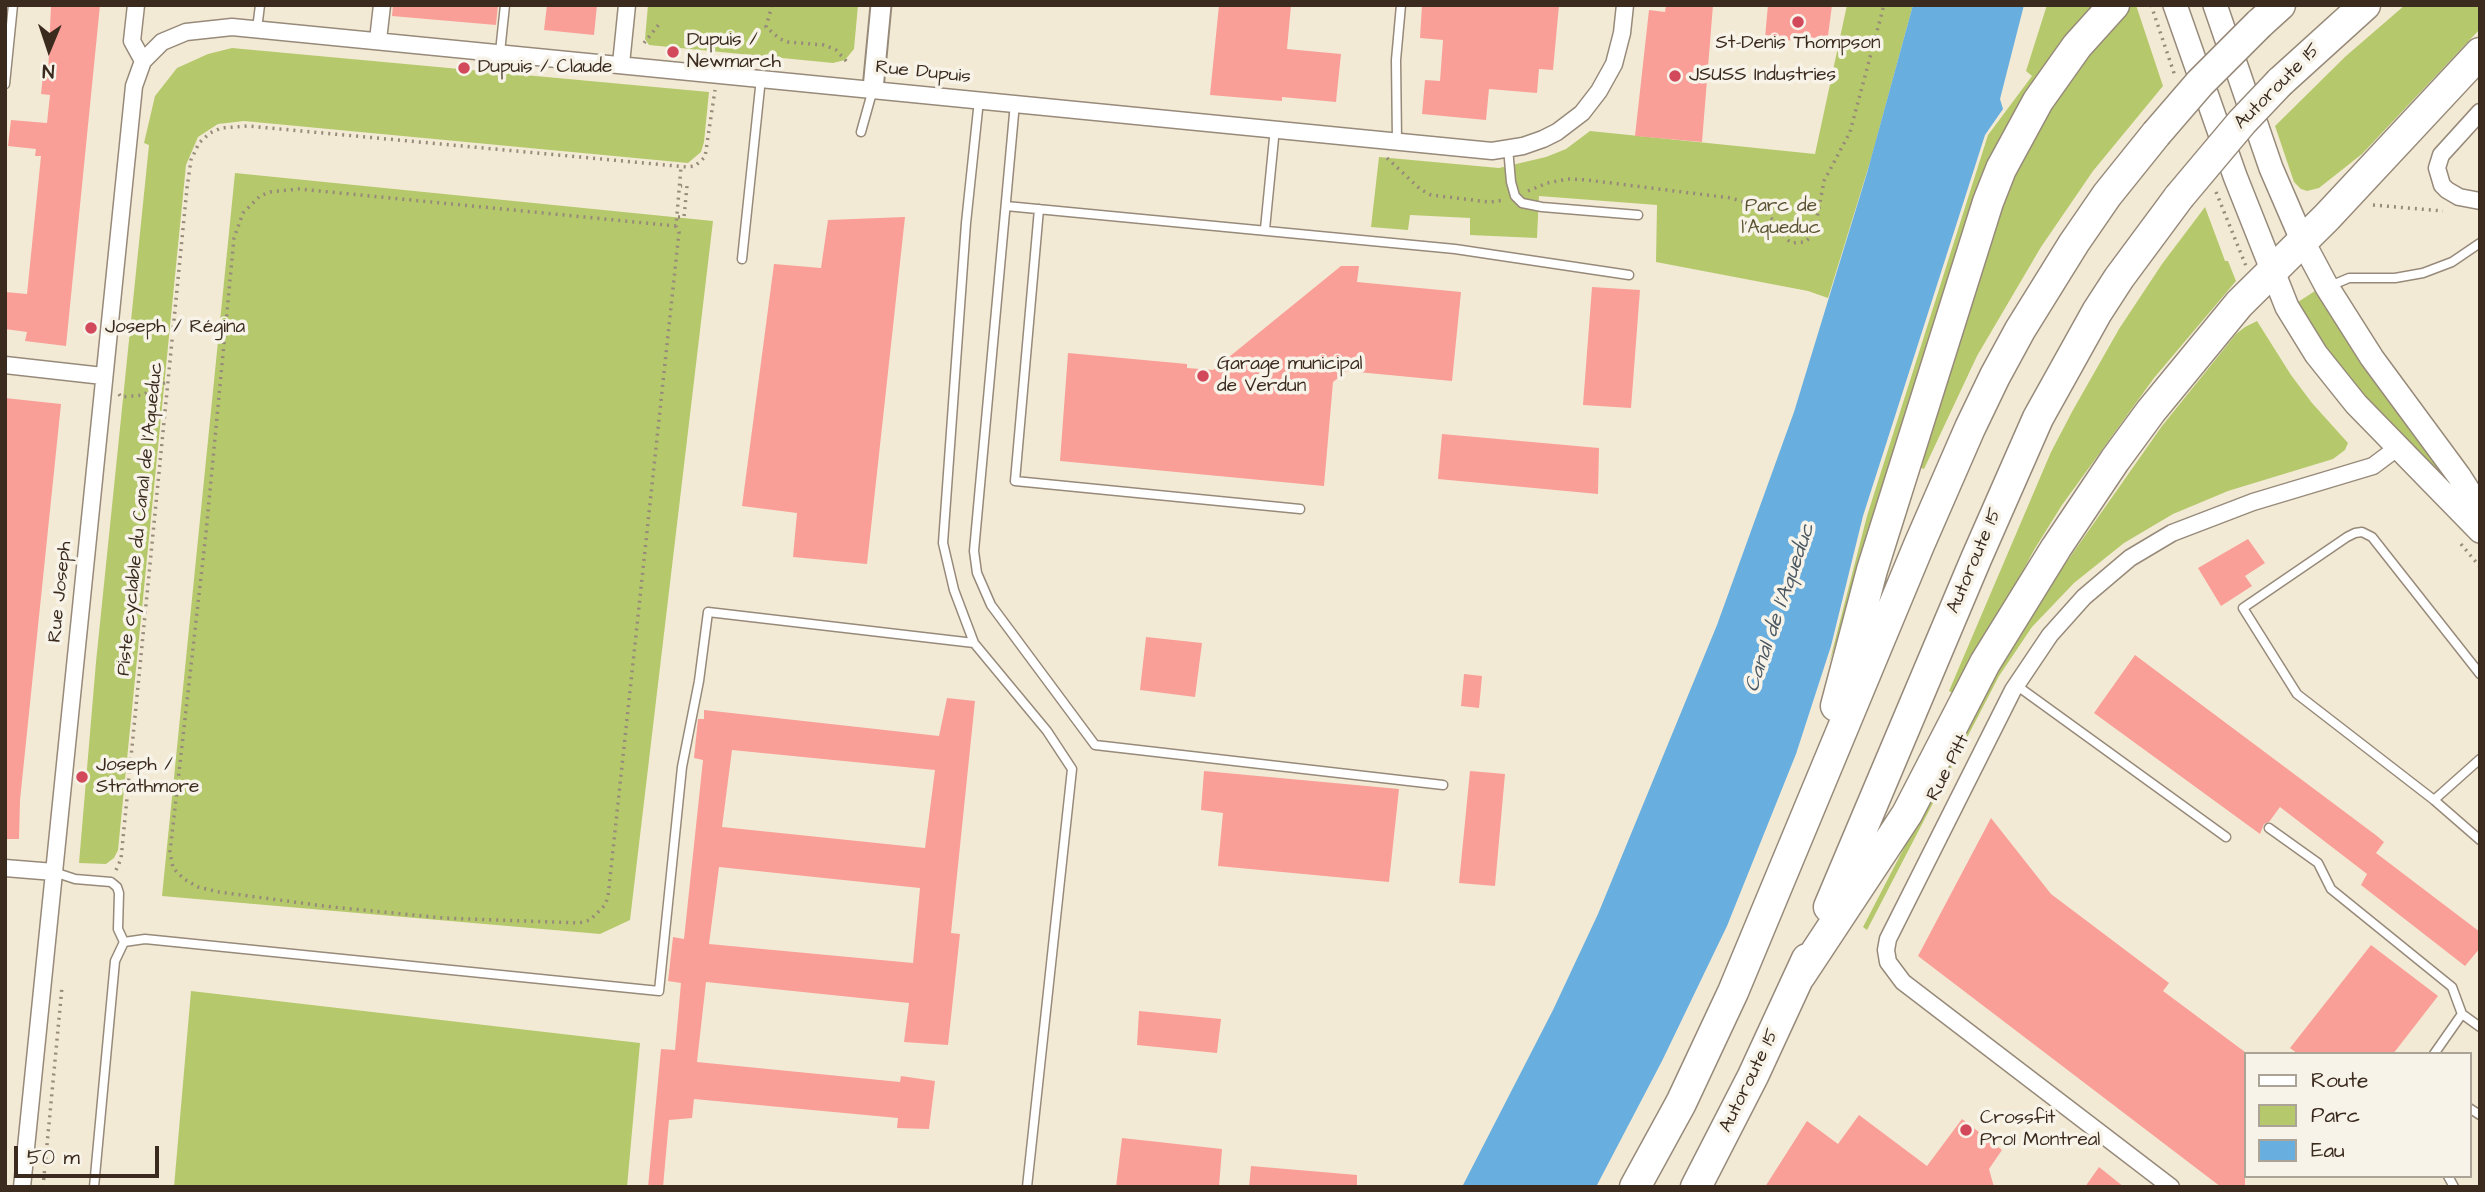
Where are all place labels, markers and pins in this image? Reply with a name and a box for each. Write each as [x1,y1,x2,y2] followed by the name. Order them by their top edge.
[1790,14,1806,30] marker: St-Denis Thompson
[687,30,781,74] place label: Dupuis / Newmarch
[1716,33,1880,55] place label: St-Denis Thompson
[665,44,681,60] marker: Dupuis / Newmarch
[478,57,612,79] place label: Dupuis / Claude
[456,60,472,76] marker: Dupuis / Claude
[1689,65,1836,87] place label: JSUSS Industries
[1667,68,1683,84] marker: JSUSS Industries
[105,317,245,339] place label: Joseph / Régina
[83,320,99,336] marker: Joseph / Régina
[1217,354,1363,398] place label: Garage municipal de Verdun
[1195,368,1211,384] marker: Garage municipal de Verdun
[96,755,199,799] place label: Joseph / Strathmore
[74,769,90,785] marker: Joseph / Strathmore
[1980,1108,2100,1152] place label: Crossfit Pro1 Montreal
[1958,1122,1974,1138] marker: Crossfit Pro1 Montreal

